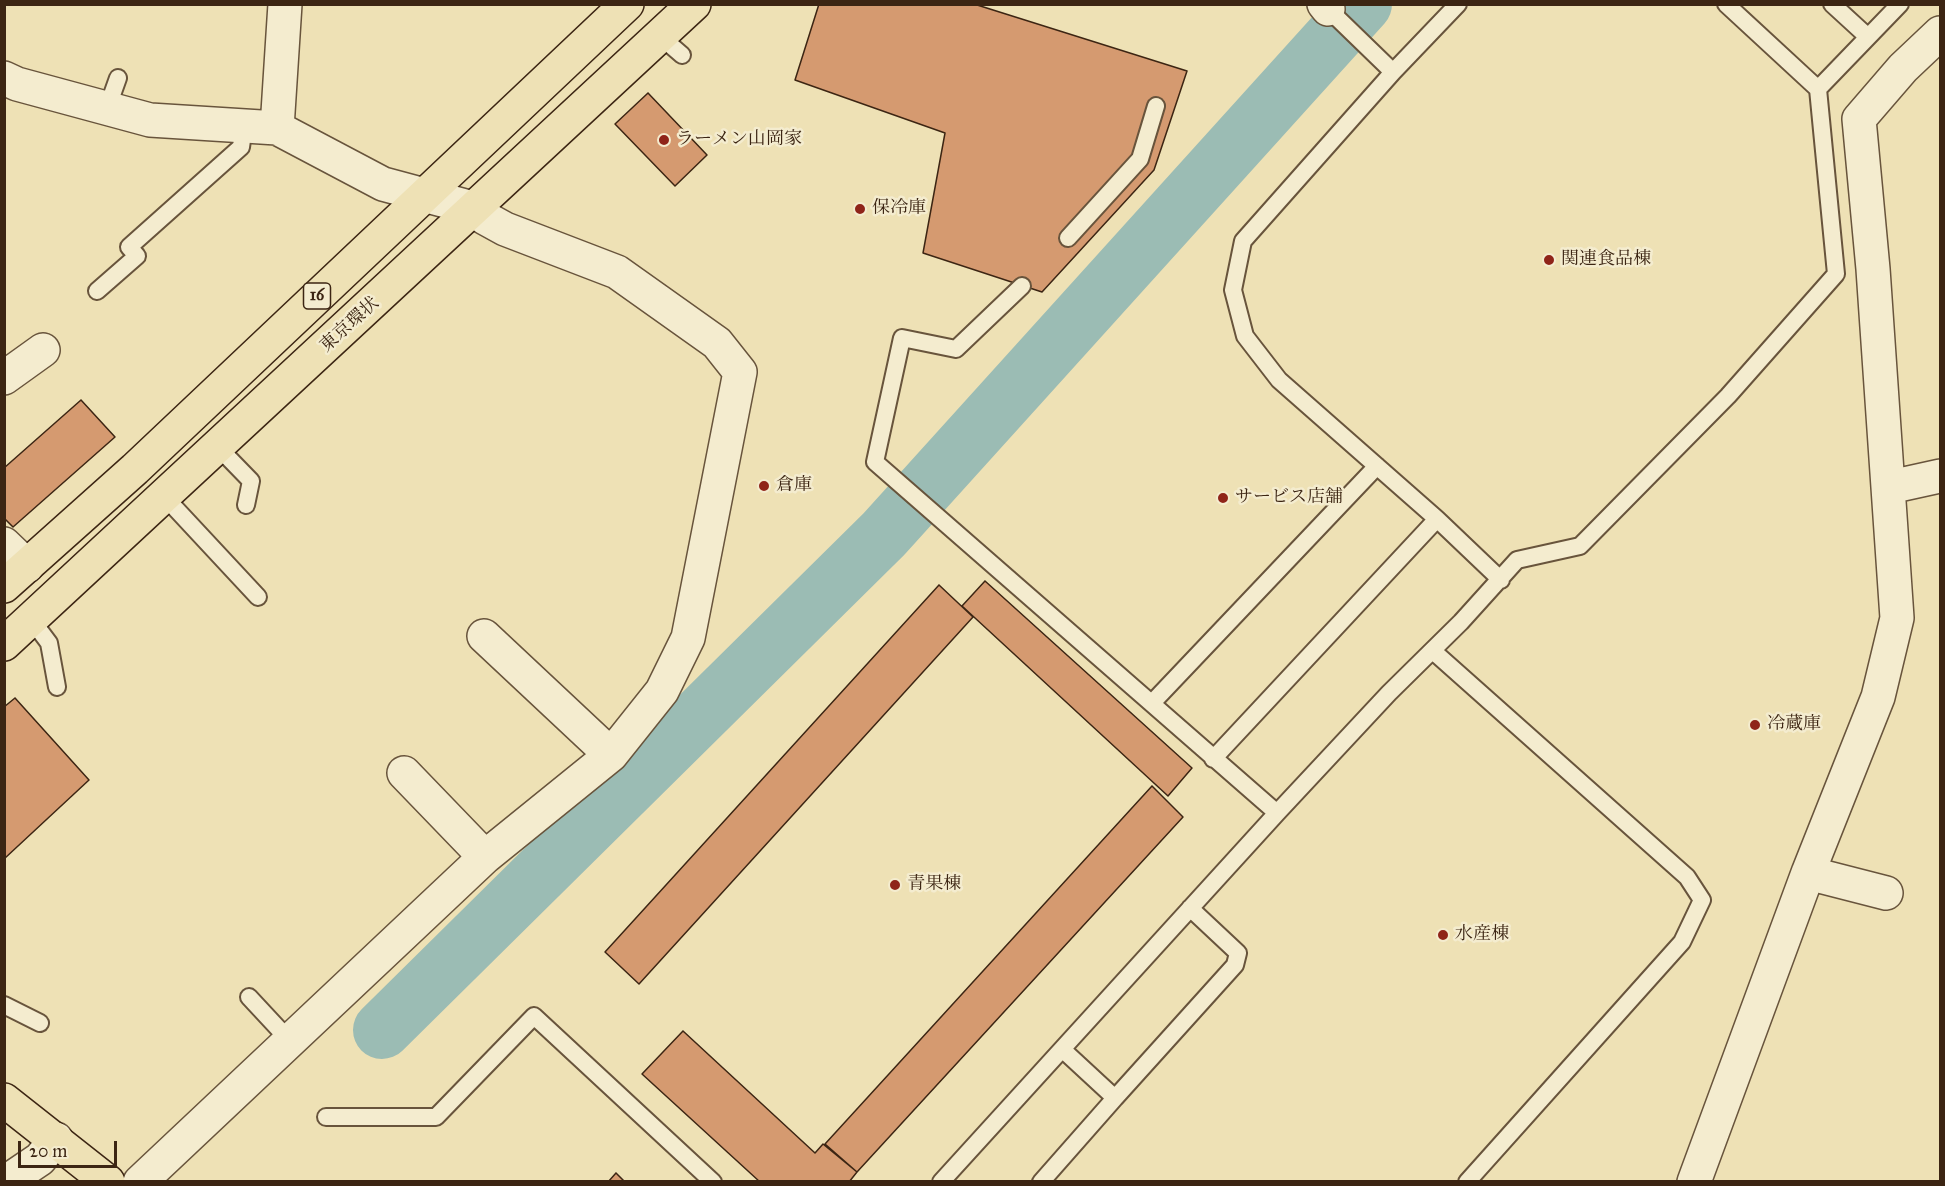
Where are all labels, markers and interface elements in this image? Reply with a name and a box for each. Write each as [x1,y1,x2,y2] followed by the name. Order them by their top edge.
[676,129,802,151] place label: ラーメン山岡家
[657,133,671,147] marker: ラーメン山岡家
[872,198,926,220] place label: 保冷庫
[853,202,867,216] marker: 保冷庫
[1561,249,1651,271] place label: 関連食品棟
[1542,253,1556,267] marker: 関連食品棟
[304,283,330,309] road number: 16
[316,293,384,357] street label: 東京環状
[776,475,812,497] place label: 倉庫
[757,479,771,493] marker: 倉庫
[1235,487,1343,509] place label: サービス店舗
[1216,491,1230,505] marker: サービス店舗
[1767,714,1821,736] place label: 冷蔵庫
[1748,718,1762,732] marker: 冷蔵庫
[907,874,961,896] place label: 青果棟
[888,878,902,892] marker: 青果棟
[1455,924,1509,946] place label: 水産棟
[1436,928,1450,942] marker: 水産棟
[21,1129,120,1167] scale bar
[29,1140,67,1162] text: 20 m

